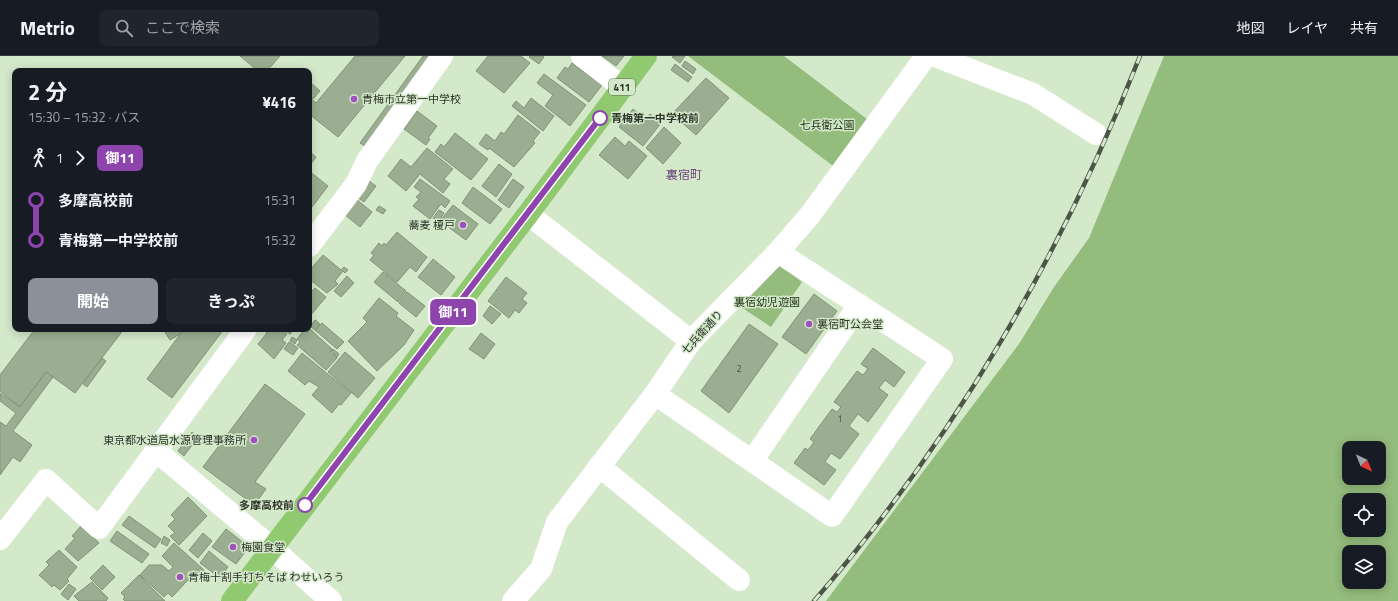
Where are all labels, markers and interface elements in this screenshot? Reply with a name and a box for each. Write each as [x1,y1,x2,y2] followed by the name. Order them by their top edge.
[99,10,379,46] search box
[20,13,75,42] text: Metrio
[145,16,220,39] text: ここで検索
[113,17,135,39] icon: search
[1236,17,1264,38] text: 地図
[1286,17,1328,38] text: レイヤ
[1350,17,1378,38] text: 共有
[28,75,67,109] text: 2 分
[609,79,635,95] road number: 411
[262,91,296,114] text: ¥416
[362,91,461,107] place label: 青梅市立第一中学校
[349,94,359,104] marker: 青梅市立第一中学校
[28,107,140,127] text: 15:30 – 15:32 · バス
[592,110,608,126] marker: 青梅第一中学校前
[611,110,699,126] place label: 青梅第一中学校前
[800,117,855,133] park label: 七兵衛公園
[28,147,50,169] icon: walk
[69,147,91,169] icon: forward
[105,147,135,168] text: 御11
[56,148,63,168] text: 1
[666,165,702,184] district label: 裏宿町
[58,189,133,212] text: 多摩高校前
[264,190,296,210] text: 15:31
[409,217,455,233] place label: 蕎麦 榎戸
[458,220,468,230] marker: 蕎麦 榎戸
[58,229,178,252] text: 青梅第一中学校前
[264,230,296,250] text: 15:32
[28,278,158,324] button: 開始
[166,278,296,324] button: きっぷ
[734,294,800,310] park label: 裏宿幼児遊園
[430,299,476,325] line badge: 御11
[438,301,468,322] text: 御11
[678,306,726,358] street label: 七兵衛通り
[817,316,883,332] place label: 裏宿町公会堂
[804,319,814,329] marker: 裏宿町公会堂
[736,362,742,375] house number: 2
[837,412,843,425] house number: 1
[103,432,247,448] place label: 東京都水道局水源管理事務所
[249,435,259,445] marker: 東京都水道局水源管理事務所
[1342,441,1386,485] north arrow
[1342,441,1386,589] map controls
[1342,493,1386,537] button: locate
[239,497,294,513] place label: 多摩高校前
[297,497,313,513] marker: 多摩高校前
[241,539,285,555] place label: 梅園食堂
[228,542,238,552] marker: 梅園食堂
[1342,545,1386,589] button: layers
[188,569,344,585] place label: 青梅十割手打ちそば わせいろう
[175,572,185,582] marker: 青梅十割手打ちそば わせいろう

